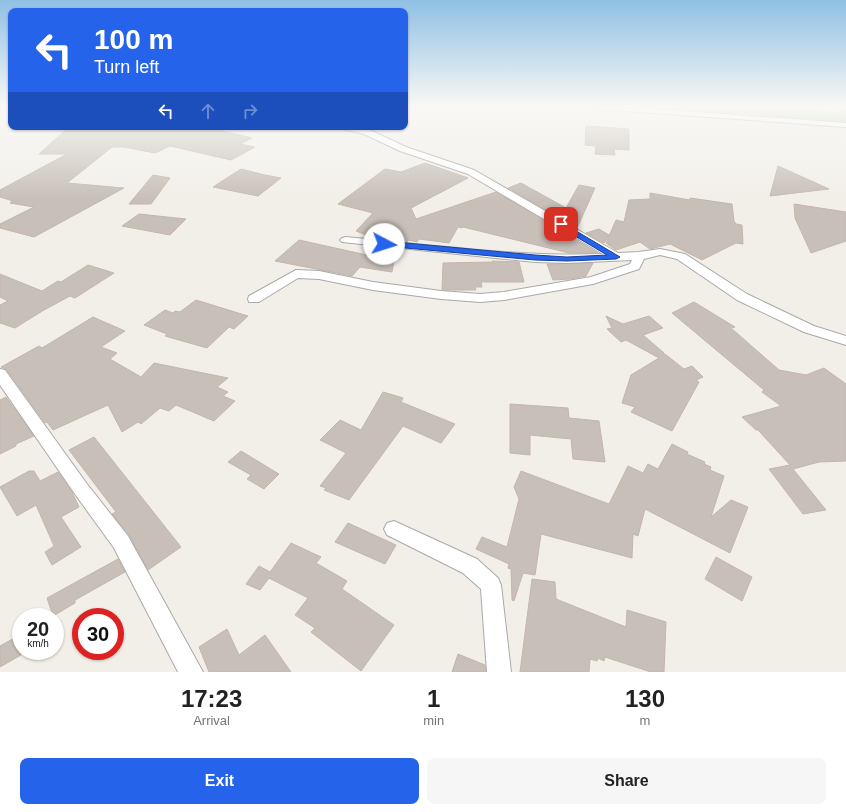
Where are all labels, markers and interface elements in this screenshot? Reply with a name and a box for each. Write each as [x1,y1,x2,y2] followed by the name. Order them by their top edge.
[28,24,80,76] icon: left
[94,24,173,55] text: 100 m
[94,57,159,77] text: Turn left
[155,100,177,122] icon: left
[197,100,219,122] icon: ahead
[239,100,261,122] icon: right
[544,207,578,241] pin
[550,213,572,235] icon: arrive
[363,223,405,265] position arrow
[72,608,124,660] speed limit sign: 30
[27,618,49,640] text: 20
[27,638,49,649] text: km/h
[181,685,242,712] text: 17:23
[427,685,440,712] text: 1
[625,685,665,712] text: 130
[193,713,230,728] text: Arrival
[423,713,444,728] text: min
[640,713,650,728] text: m
[20,758,419,804] button: Exit
[427,758,826,804] button: Share

